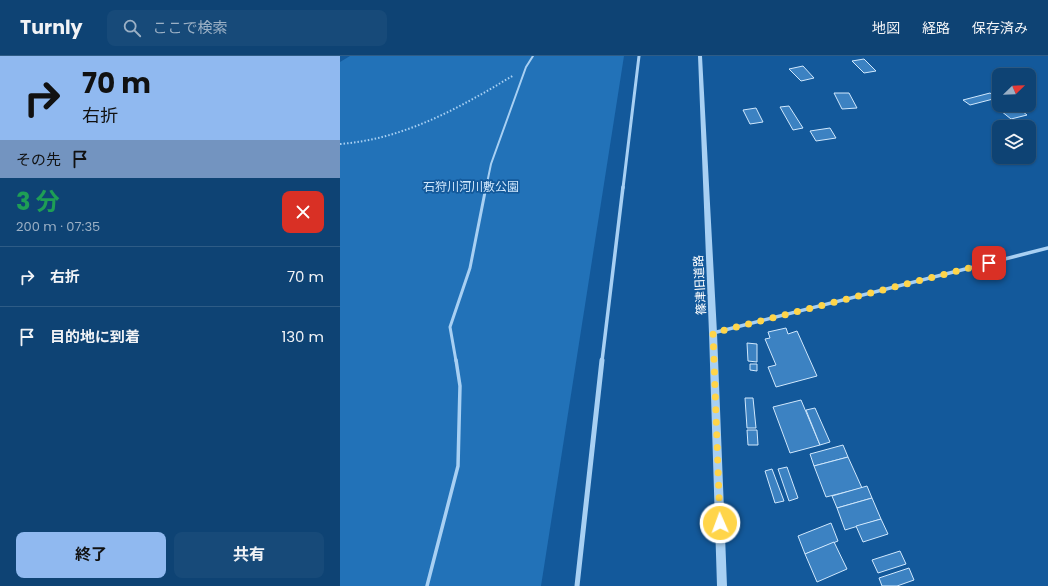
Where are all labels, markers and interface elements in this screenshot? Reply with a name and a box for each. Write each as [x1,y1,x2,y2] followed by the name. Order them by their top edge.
[107,10,387,46] search box
[20,14,83,41] text: Turnly
[121,17,143,39] icon: search
[153,17,228,38] text: ここで検索
[872,18,900,38] text: 地図
[922,18,950,38] text: 経路
[972,18,1028,38] text: 保存済み
[82,64,151,103] text: 70 m
[992,68,1036,112] north arrow
[992,68,1036,164] map controls
[16,72,68,124] icon: right
[82,103,118,128] text: 右折
[992,120,1036,164] button: layers
[69,148,91,170] icon: arrive
[16,149,61,170] text: その先
[423,178,519,195] park label: 石狩川河川敷公園
[16,185,60,218] text: 3 分
[282,191,324,233] button: close
[16,217,100,236] text: 200 m · 07:35
[972,246,1006,280] pin
[978,252,1000,274] icon: arrive
[689,255,710,315] street label: 篠津旧道路
[16,266,38,288] icon: right
[50,266,80,287] text: 右折
[287,266,324,287] text: 70 m
[16,326,38,348] icon: arrive
[50,326,140,347] text: 目的地に到着
[281,326,324,347] text: 130 m
[699,502,741,544] position arrow
[16,532,166,578] button: 終了
[174,532,324,578] button: 共有

